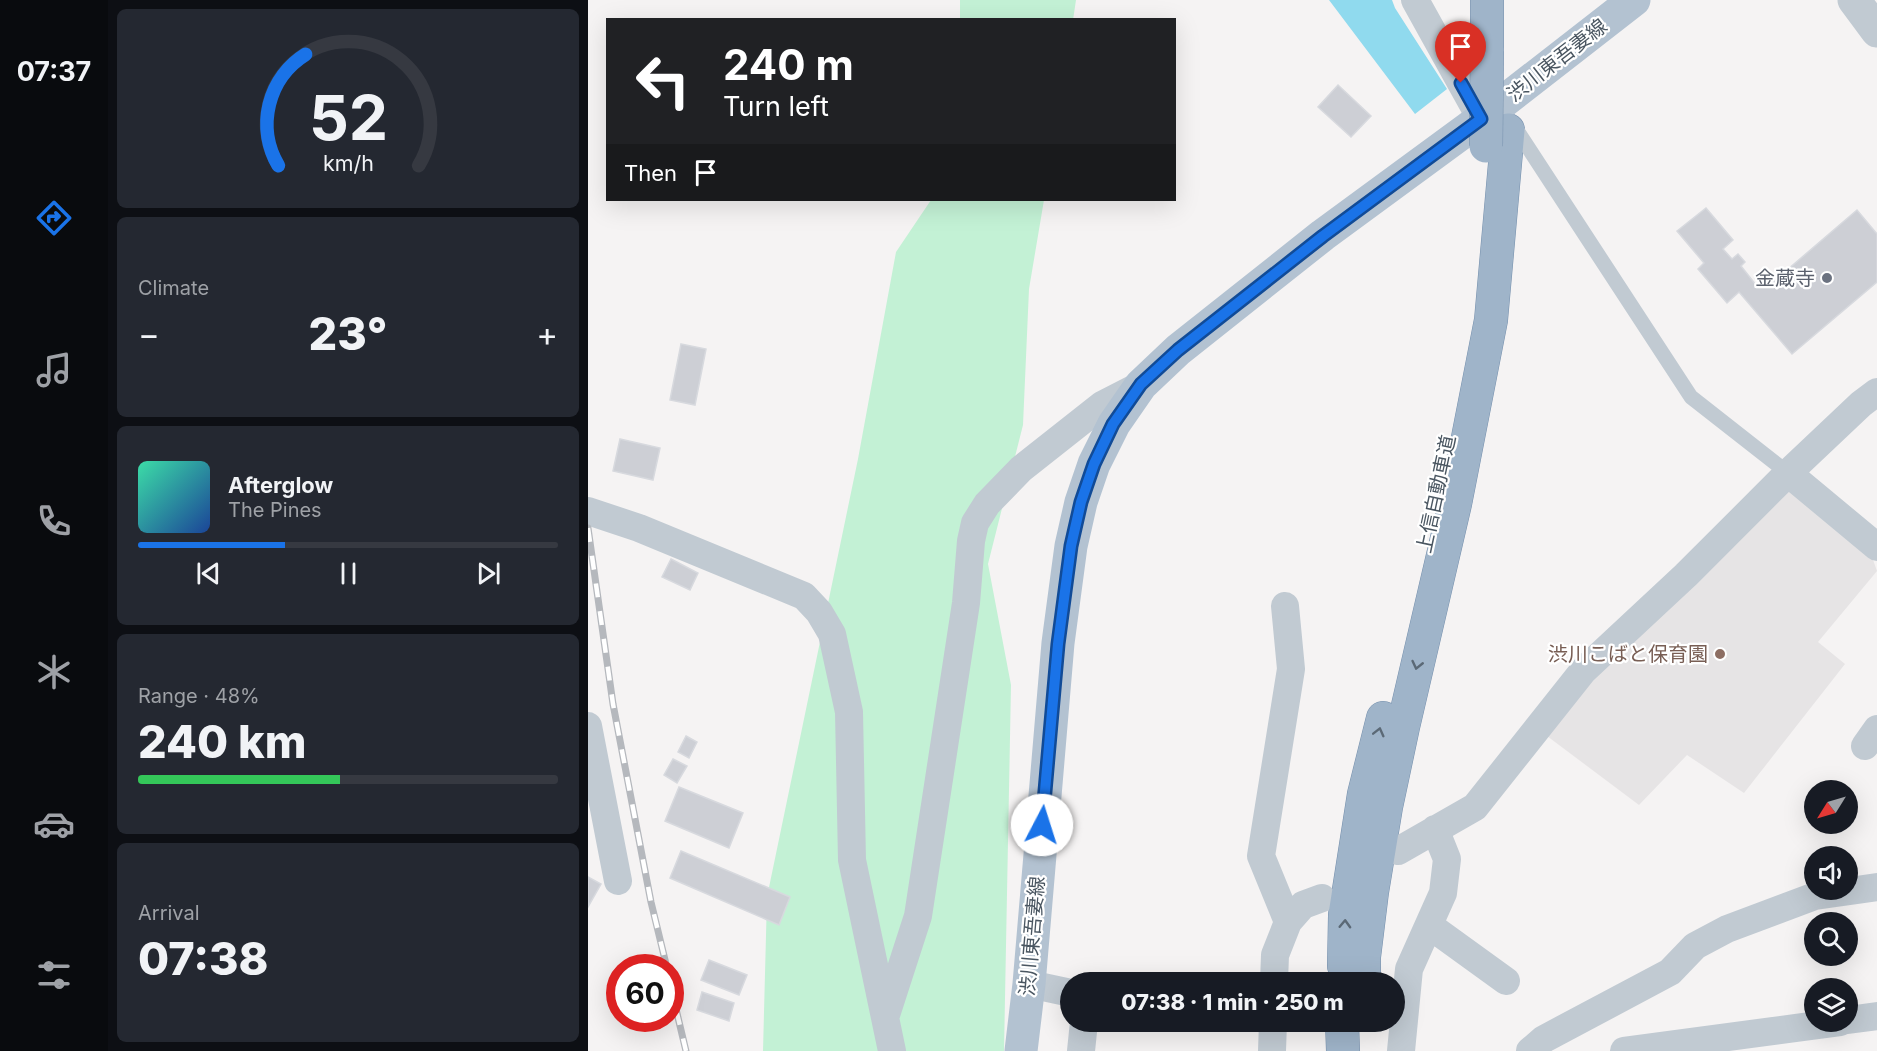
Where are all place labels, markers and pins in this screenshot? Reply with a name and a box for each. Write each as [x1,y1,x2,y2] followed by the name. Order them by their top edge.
[1435,21,1486,83] pin
[1755,266,1815,290] place label: 金蔵寺
[1820,271,1834,285] marker: 金蔵寺
[1548,642,1708,666] place label: 渋川こばと保育園
[1713,647,1727,661] marker: 渋川こばと保育園

